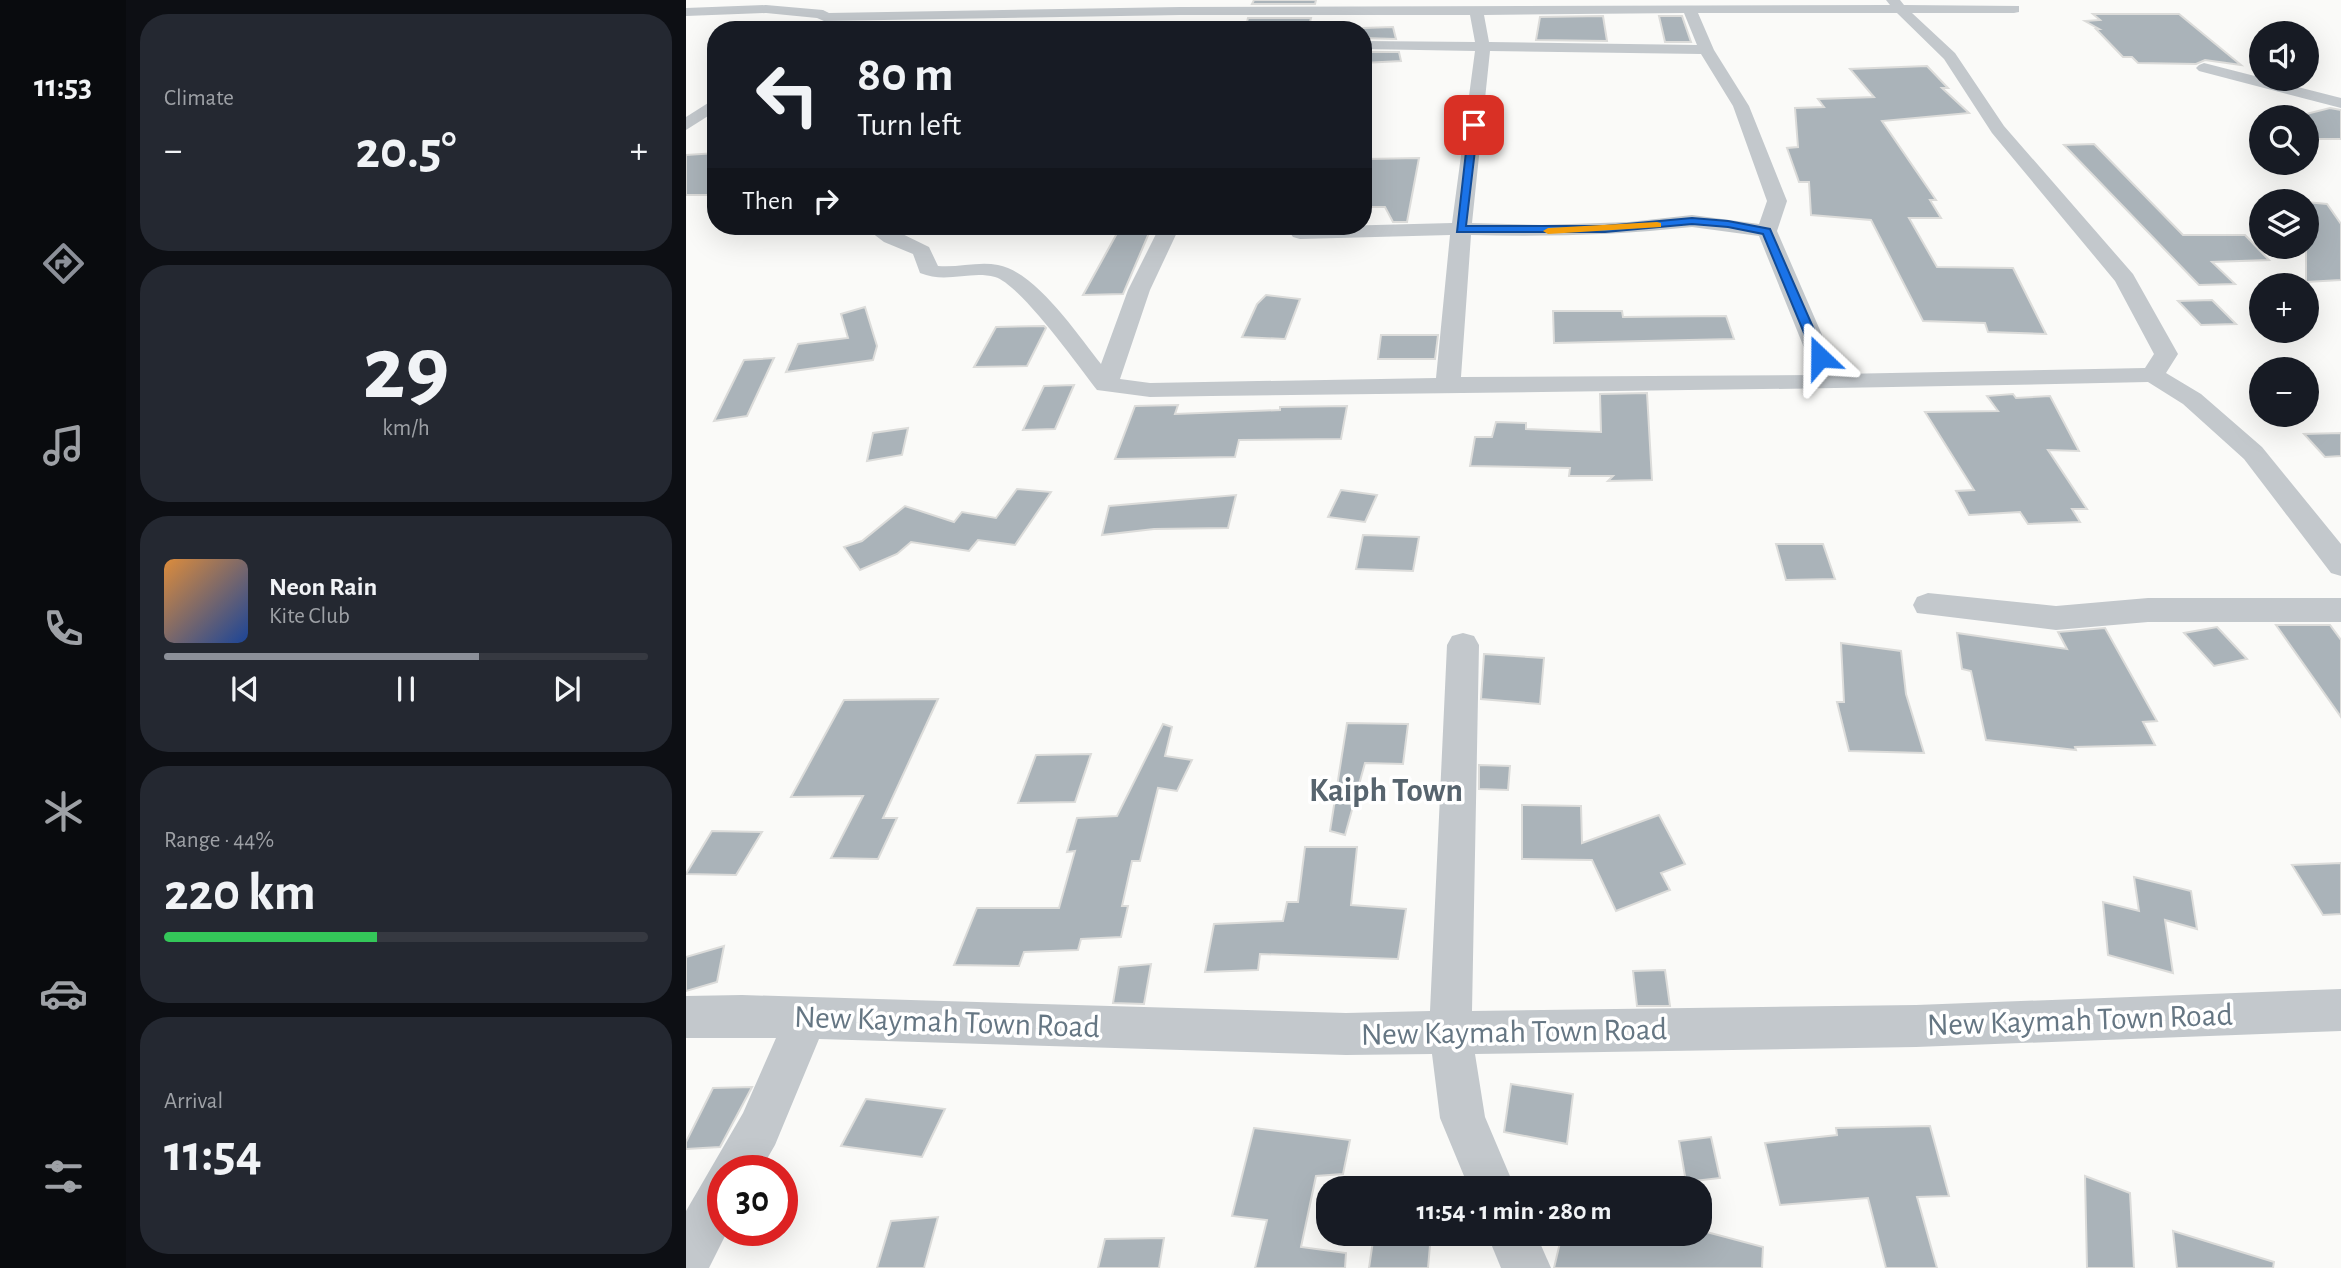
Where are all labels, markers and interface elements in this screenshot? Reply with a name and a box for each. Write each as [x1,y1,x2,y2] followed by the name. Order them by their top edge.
[2249,21,2319,427] map controls
[2249,21,2319,91] button: sound
[742,49,833,140] icon: left
[857,51,954,100] text: 80 m
[34,70,92,102] text: 11:53
[164,87,234,110] text: Climate
[1444,95,1504,155] pin
[2249,105,2319,175] button: search
[1455,106,1493,144] icon: arrive
[857,109,961,141] text: Turn left
[355,125,457,177] text: 20.5°
[164,132,182,170] text: −
[630,132,648,170] text: +
[807,182,845,220] icon: right
[742,188,793,214] text: Then
[2249,189,2319,259] button: layers
[39,239,88,288] icon: directions
[2249,273,2319,343] button: +
[1783,320,1857,394] position arrow
[363,324,449,415] text: 29
[2249,357,2319,427] button: −
[382,417,430,440] text: km/h
[39,421,88,470] icon: music
[269,574,377,600] text: Neon Rain
[39,604,88,653] icon: phone
[269,605,350,628] text: Kite Club
[226,670,264,708] icon: previous
[387,670,425,708] icon: pause
[548,670,586,708] icon: next
[1309,775,1463,808] district label: Kaiph Town
[39,787,88,836] icon: climate
[164,829,274,852] text: Range · 44%
[164,867,316,919] text: 220 km
[39,969,88,1018] icon: car
[1926,999,2234,1041] street label: New Kaymah Town Road
[793,1001,1101,1043] street label: New Kaymah Town Road
[1361,1013,1667,1051] street label: New Kaymah Town Road
[164,1090,223,1113] text: Arrival
[164,1128,262,1180] text: 11:54
[39,1152,88,1201] icon: filters
[707,1155,798,1246] speed limit sign: 30
[1417,1198,1611,1224] text: 11:54 · 1 min · 280 m

